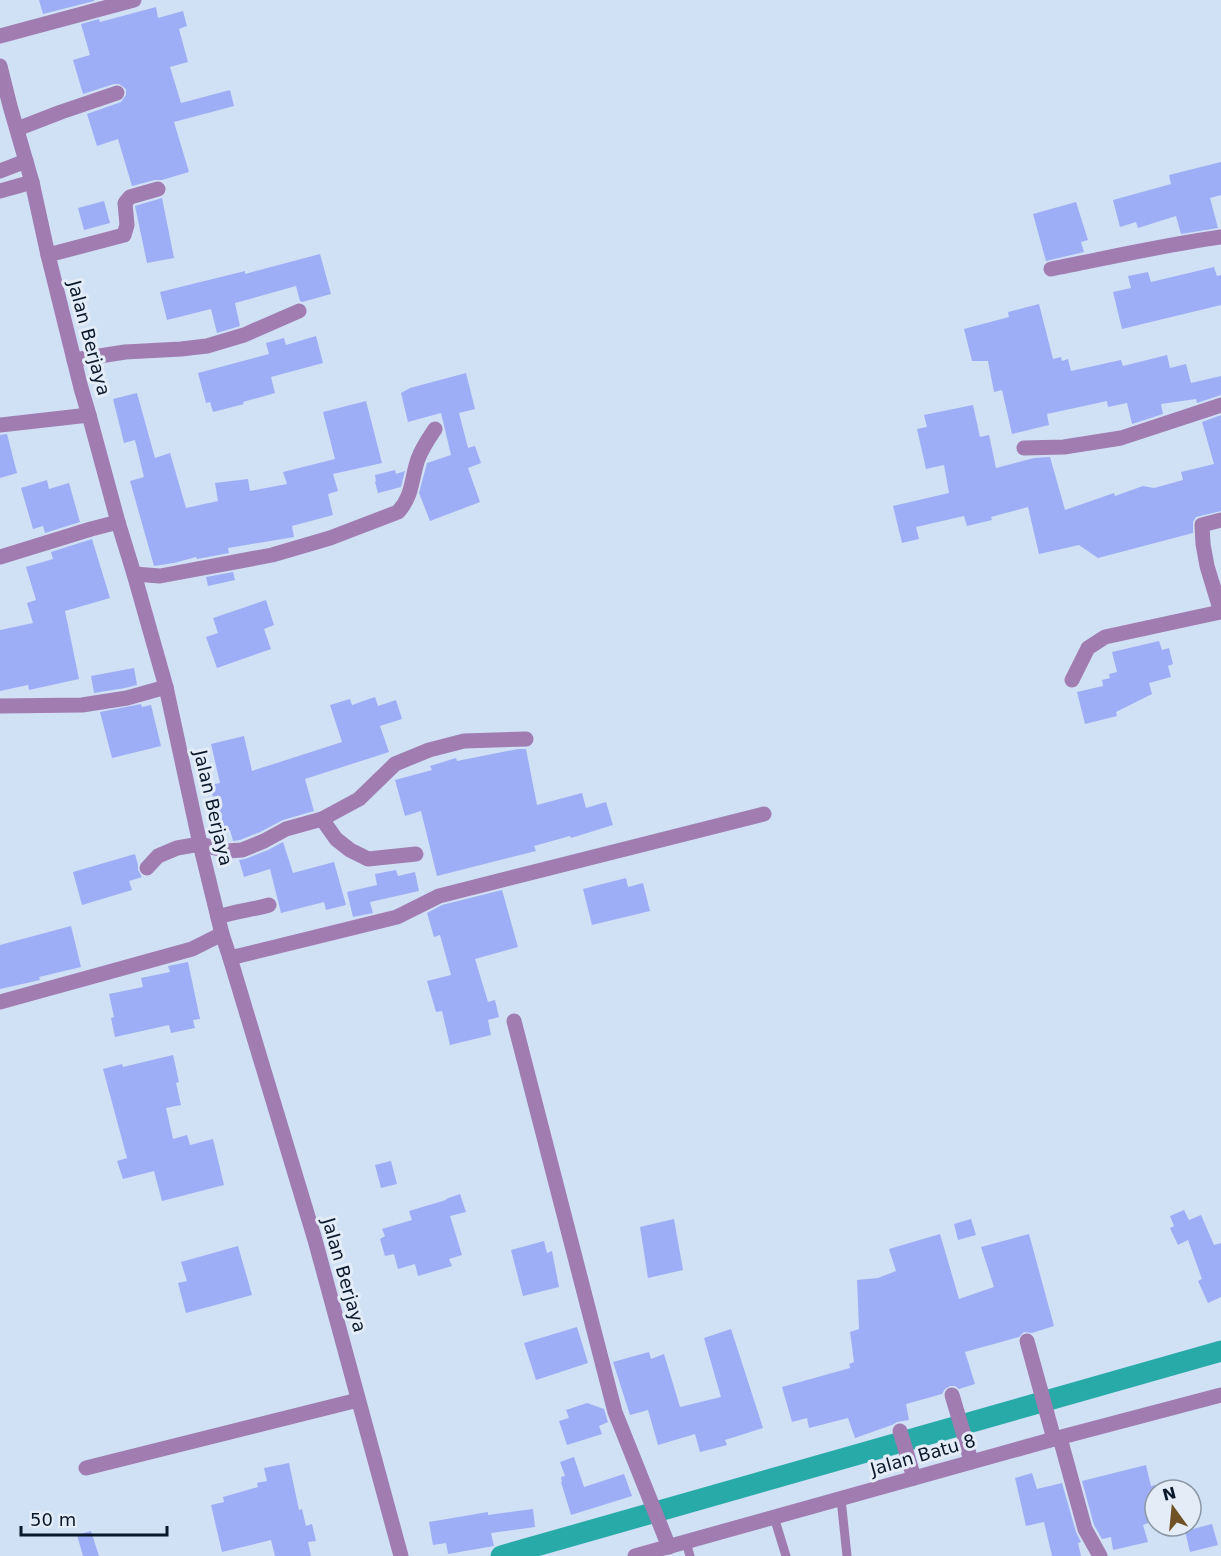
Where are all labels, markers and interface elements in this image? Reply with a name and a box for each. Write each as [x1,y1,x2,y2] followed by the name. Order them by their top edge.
[64,277,115,398] street label: Jalan Berjaya
[190,747,237,868] street label: Jalan Berjaya
[318,1214,371,1334] street label: Jalan Berjaya
[867,1429,978,1480] street label: Jalan Batu 8
[1143,1478,1203,1538] north arrow
[1160,1483,1178,1505] text: N
[21,1499,166,1537] scale bar
[30,1509,76,1530] text: 50 m

